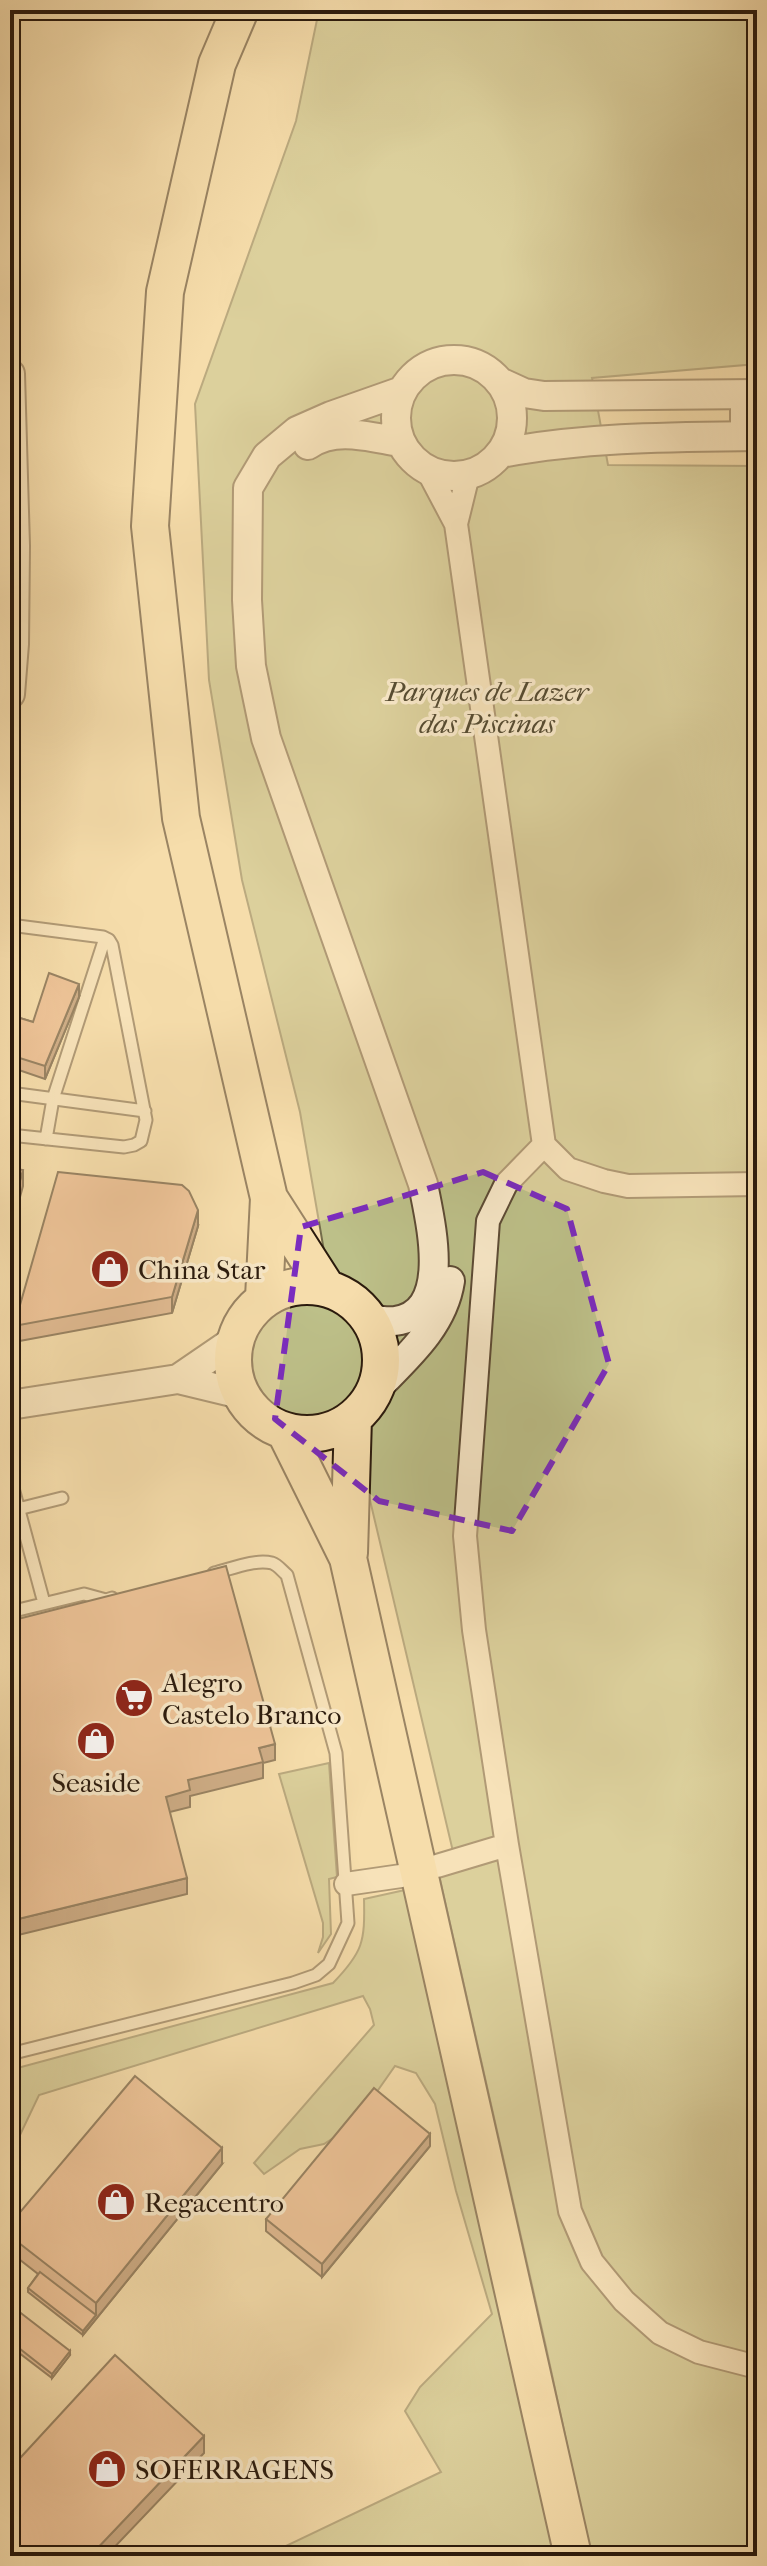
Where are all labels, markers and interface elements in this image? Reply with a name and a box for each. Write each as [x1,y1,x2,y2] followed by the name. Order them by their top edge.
[384,675,591,740] park label: Parques de Lazer das Piscinas
[89,1248,131,1290] shop icon: China Star
[138,1253,265,1286] place label: China Star
[161,1666,341,1731] place label: Alegro Castelo Branco
[113,1677,155,1719] supermarket icon: Alegro Castelo Branco
[75,1720,117,1762] shop icon: Seaside
[52,1766,141,1799] place label: Seaside
[95,2181,137,2223] shop icon: Regacentro
[144,2186,284,2219] place label: Regacentro
[86,2448,128,2490] shop icon: SOFERRAGENS
[135,2453,334,2486] place label: SOFERRAGENS

